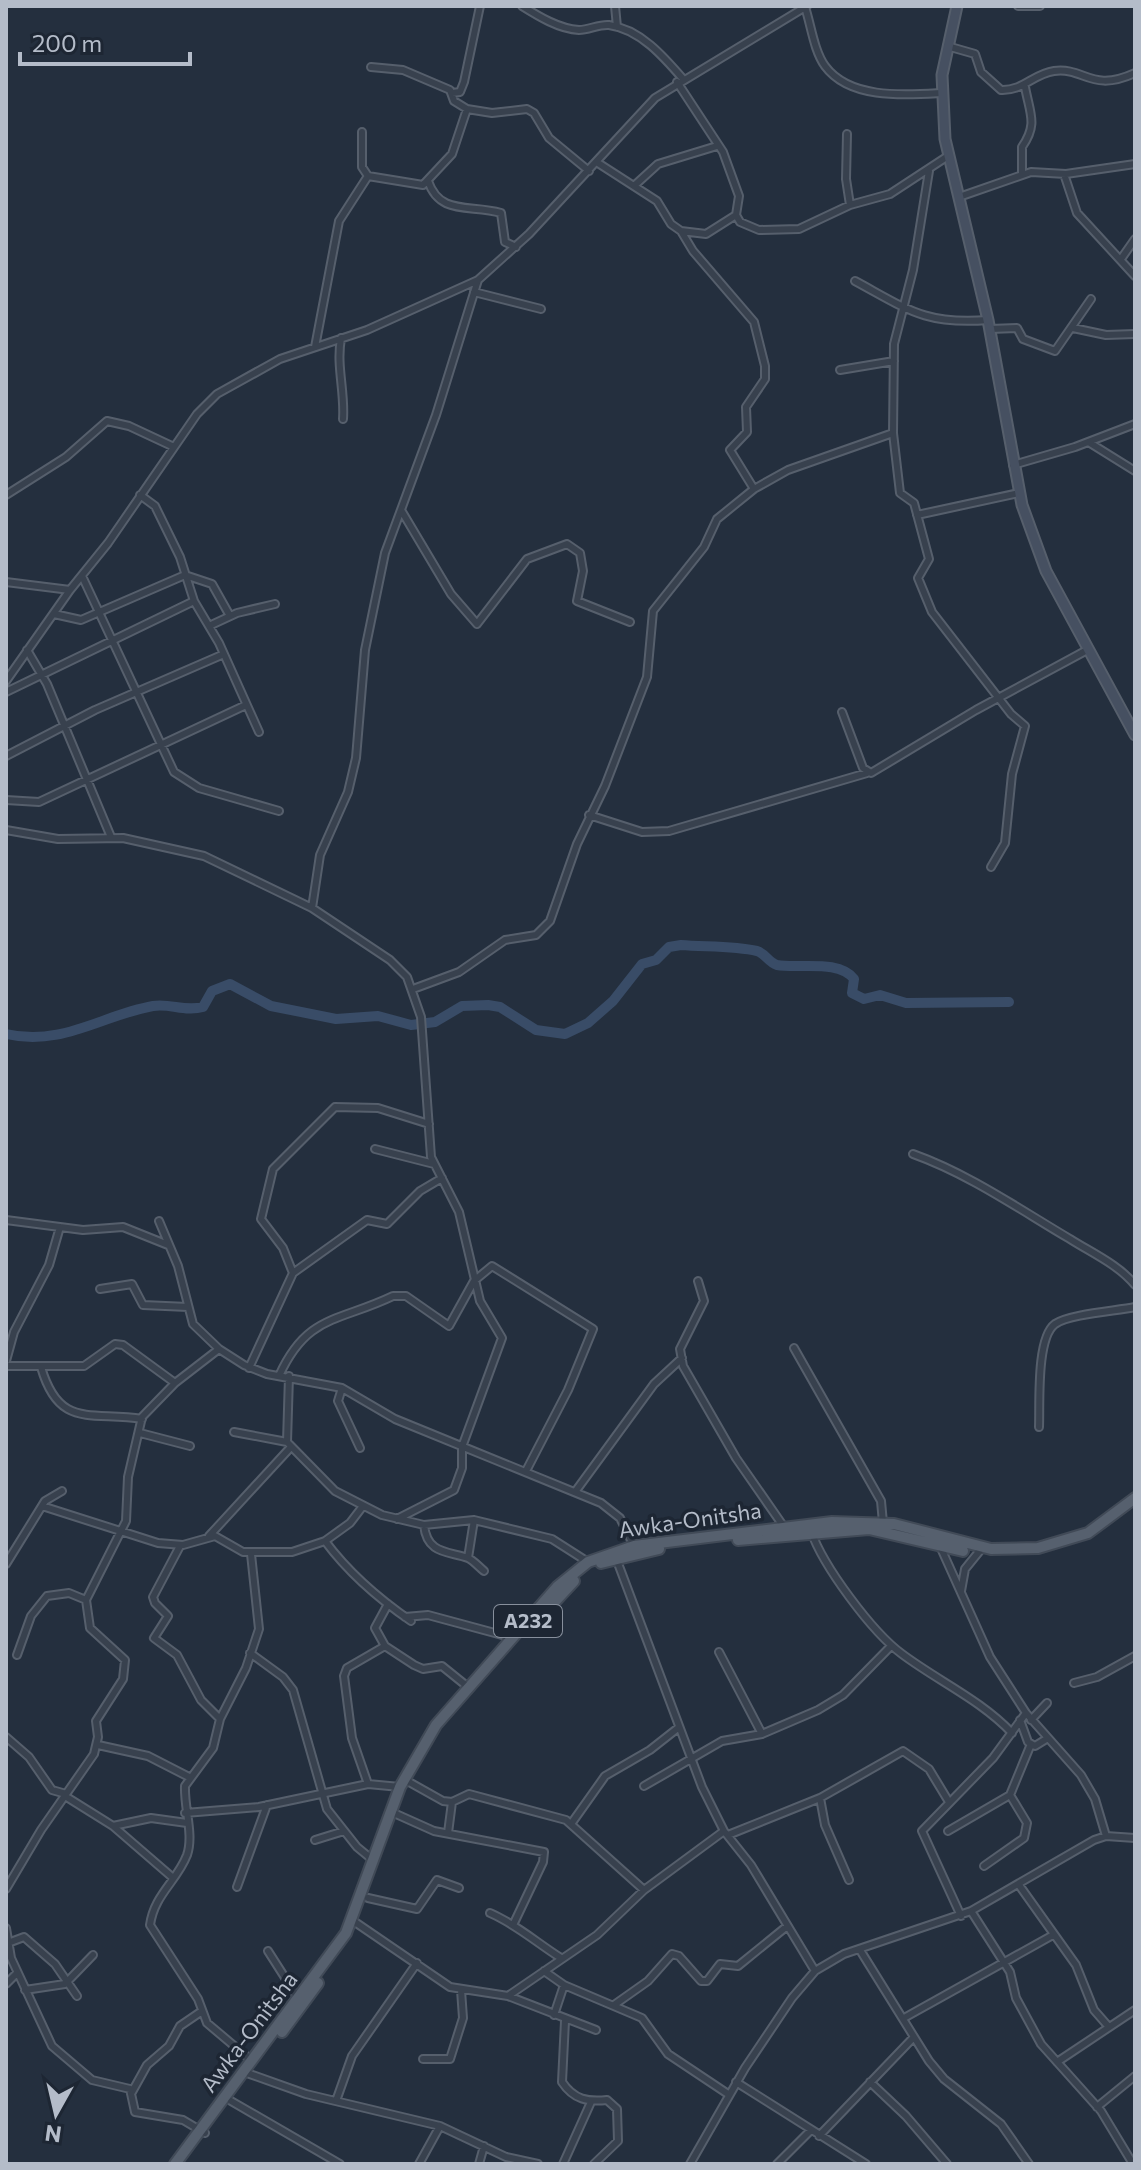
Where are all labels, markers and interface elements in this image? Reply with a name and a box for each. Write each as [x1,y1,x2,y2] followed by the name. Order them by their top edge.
[20,16,190,66] scale bar
[32,28,102,57] text: 200 m
[617,1496,763,1543] street label: Awka-Onitsha
[494,1605,562,1637] road number: A232
[194,1966,303,2097] street label: Awka-Onitsha
[16,2074,96,2154] north arrow
[43,2120,63,2149] text: N

